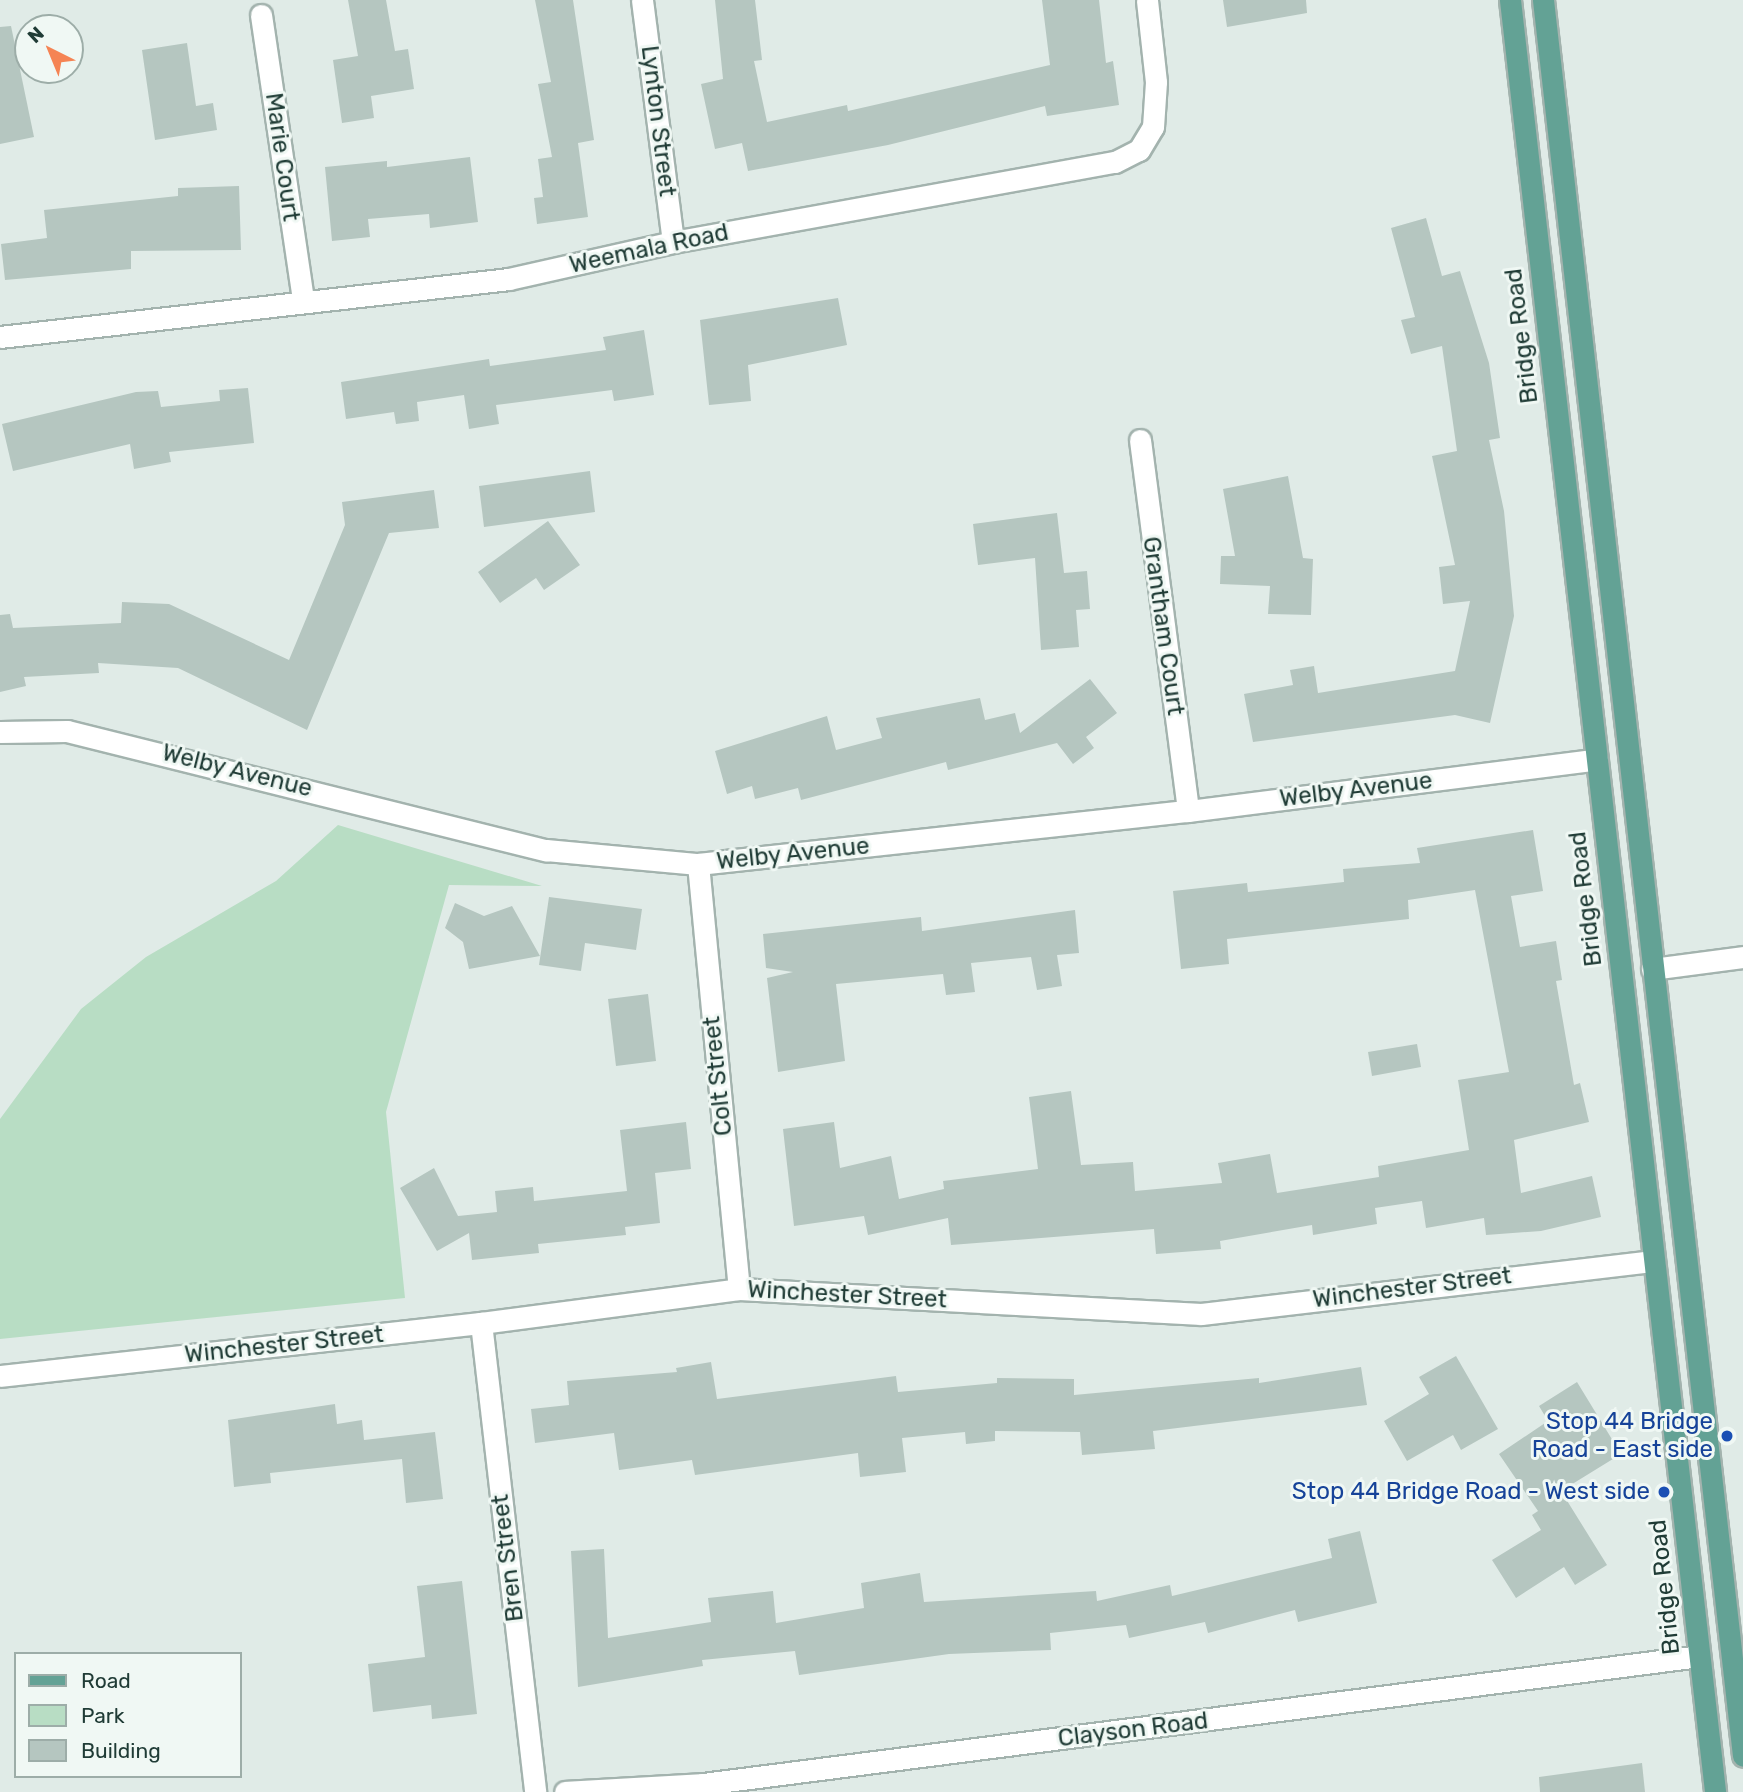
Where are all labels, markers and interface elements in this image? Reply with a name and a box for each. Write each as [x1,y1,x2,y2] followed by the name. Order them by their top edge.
[14,14,84,84] north arrow
[23,22,49,48] text: N
[634,44,682,198] street label: Lynton Street
[259,91,305,223] street label: Marie Court
[567,218,731,280] street label: Weemala Road
[1499,267,1545,405] street label: Bridge Road
[1136,535,1190,717] street label: Grantham Court
[158,738,316,804] street label: Welby Avenue
[1277,766,1435,814] street label: Welby Avenue
[1563,830,1609,968] street label: Bridge Road
[714,832,872,876] street label: Welby Avenue
[697,1015,739,1137] street label: Colt Street
[1311,1262,1513,1314] street label: Winchester Street
[746,1275,948,1315] street label: Winchester Street
[183,1320,385,1370] street label: Winchester Street
[1532,1408,1713,1464] place label: Stop 44 Bridge Road - East side
[1719,1428,1735,1444] marker: Stop 44 Bridge Road - East side
[1291,1478,1650,1506] place label: Stop 44 Bridge Road - West side
[1656,1484,1672,1500] marker: Stop 44 Bridge Road - West side
[486,1493,530,1623] street label: Bren Street
[1644,1518,1686,1656] street label: Bridge Road
[14,1652,242,1778] legend
[81,1668,131,1693] text: Road
[81,1703,125,1728] text: Park
[1056,1707,1210,1753] street label: Clayson Road
[81,1738,161,1763] text: Building

